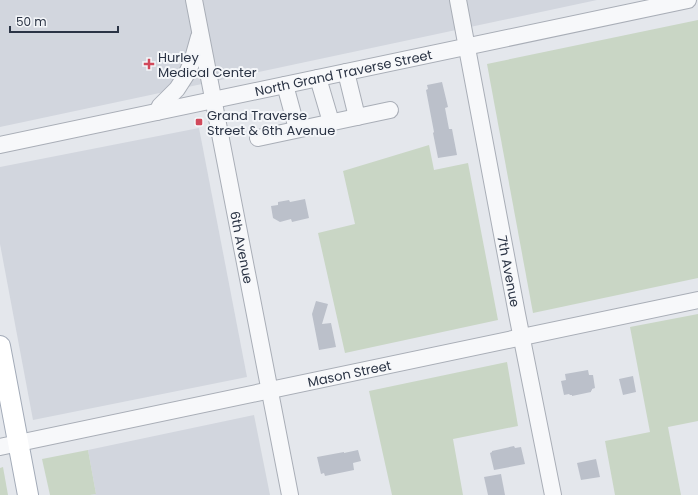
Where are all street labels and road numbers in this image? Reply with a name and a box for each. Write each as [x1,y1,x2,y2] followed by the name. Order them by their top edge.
[253,45,434,101] street label: North Grand Traverse Street
[226,209,258,285] street label: 6th Avenue
[493,234,525,309] street label: 7th Avenue
[306,355,393,391] street label: Mason Street

